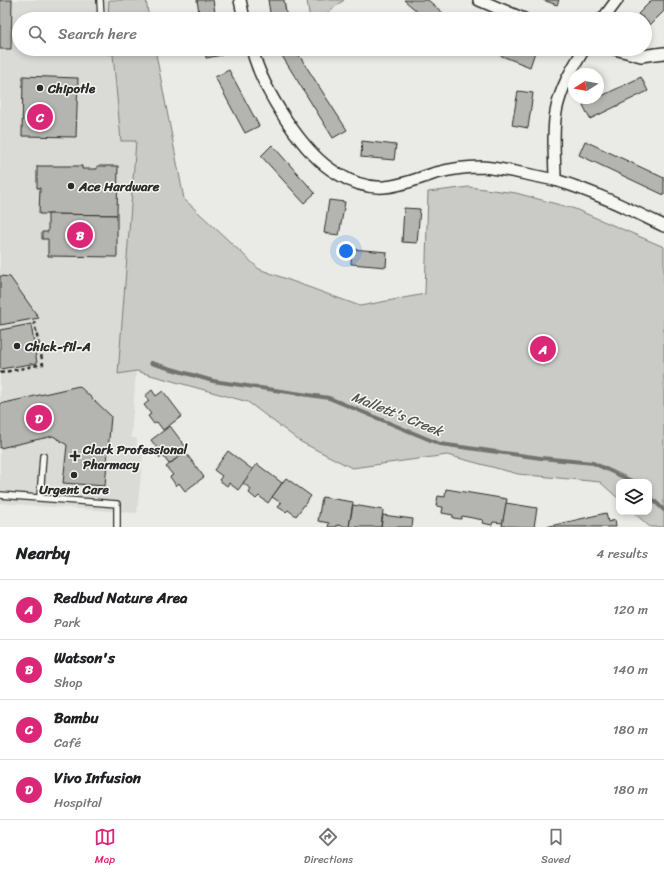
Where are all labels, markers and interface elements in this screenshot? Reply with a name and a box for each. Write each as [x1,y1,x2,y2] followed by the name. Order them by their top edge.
[12,12,652,56] search box
[58,21,137,47] text: Search here
[26,23,48,45] icon: search
[568,68,604,104] north arrow
[47,77,96,100] place label: Chipotle
[35,83,45,93] marker: Chipotle
[27,102,53,132] pin: C
[78,175,160,198] place label: Ace Hardware
[66,181,76,191] marker: Ace Hardware
[67,220,93,250] pin: B
[336,241,356,261] your location
[530,334,556,364] pin: A
[24,335,91,358] place label: Chick-fil-A
[12,341,22,351] marker: Chick-fil-A
[348,384,448,444] water label: Mallett's Creek
[26,403,52,433] pin: D
[82,438,188,476] place label: Clark Professional Pharmacy
[70,451,80,461] marker: Clark Professional Pharmacy
[69,470,79,480] marker: Urgent Care
[39,478,109,501] place label: Urgent Care
[616,479,652,515] map controls
[616,479,652,515] button: layers
[16,538,70,568] text: Nearby
[596,542,648,565] text: 4 results
[54,585,188,611] text: Redbud Nature Area
[25,598,33,621] text: A
[613,598,648,621] text: 120 m
[54,611,81,634] text: Park
[54,645,115,671] text: Watson's
[25,658,33,681] text: B
[613,658,648,681] text: 140 m
[54,671,82,694] text: Shop
[54,705,99,731] text: Bambu
[25,718,33,741] text: C
[613,718,648,741] text: 180 m
[54,731,81,754] text: Café
[54,765,141,791] text: Vivo Infusion
[25,778,33,801] text: D
[613,778,648,801] text: 180 m
[54,791,102,814] text: Hospital
[94,826,116,869] tab: Map
[304,826,353,869] tab: Directions
[541,826,570,869] tab: Saved

